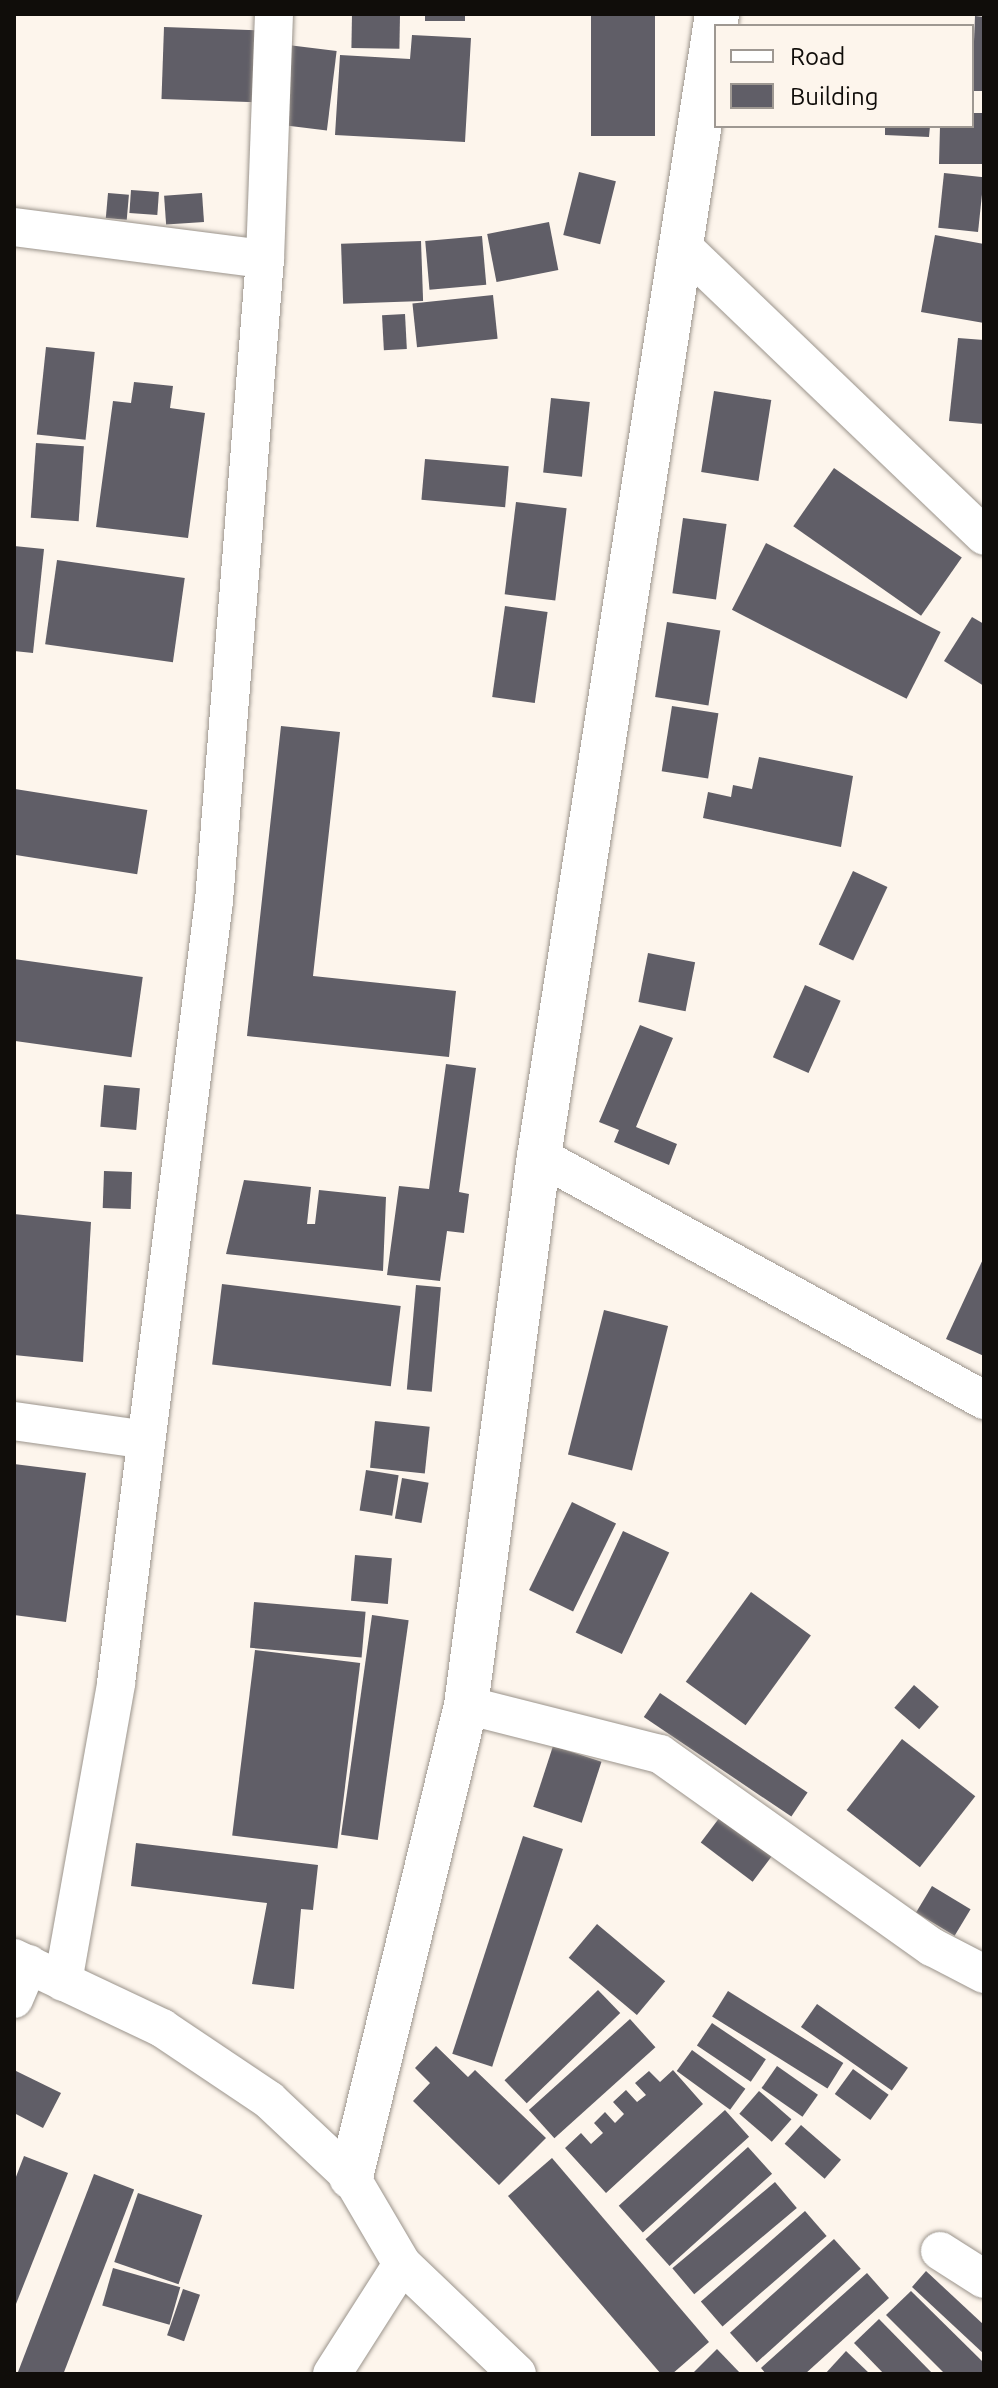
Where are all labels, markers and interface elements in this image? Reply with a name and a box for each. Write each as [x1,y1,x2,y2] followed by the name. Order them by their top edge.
[714,24,974,128] legend
[790,43,845,70] text: Road
[790,83,878,110] text: Building

